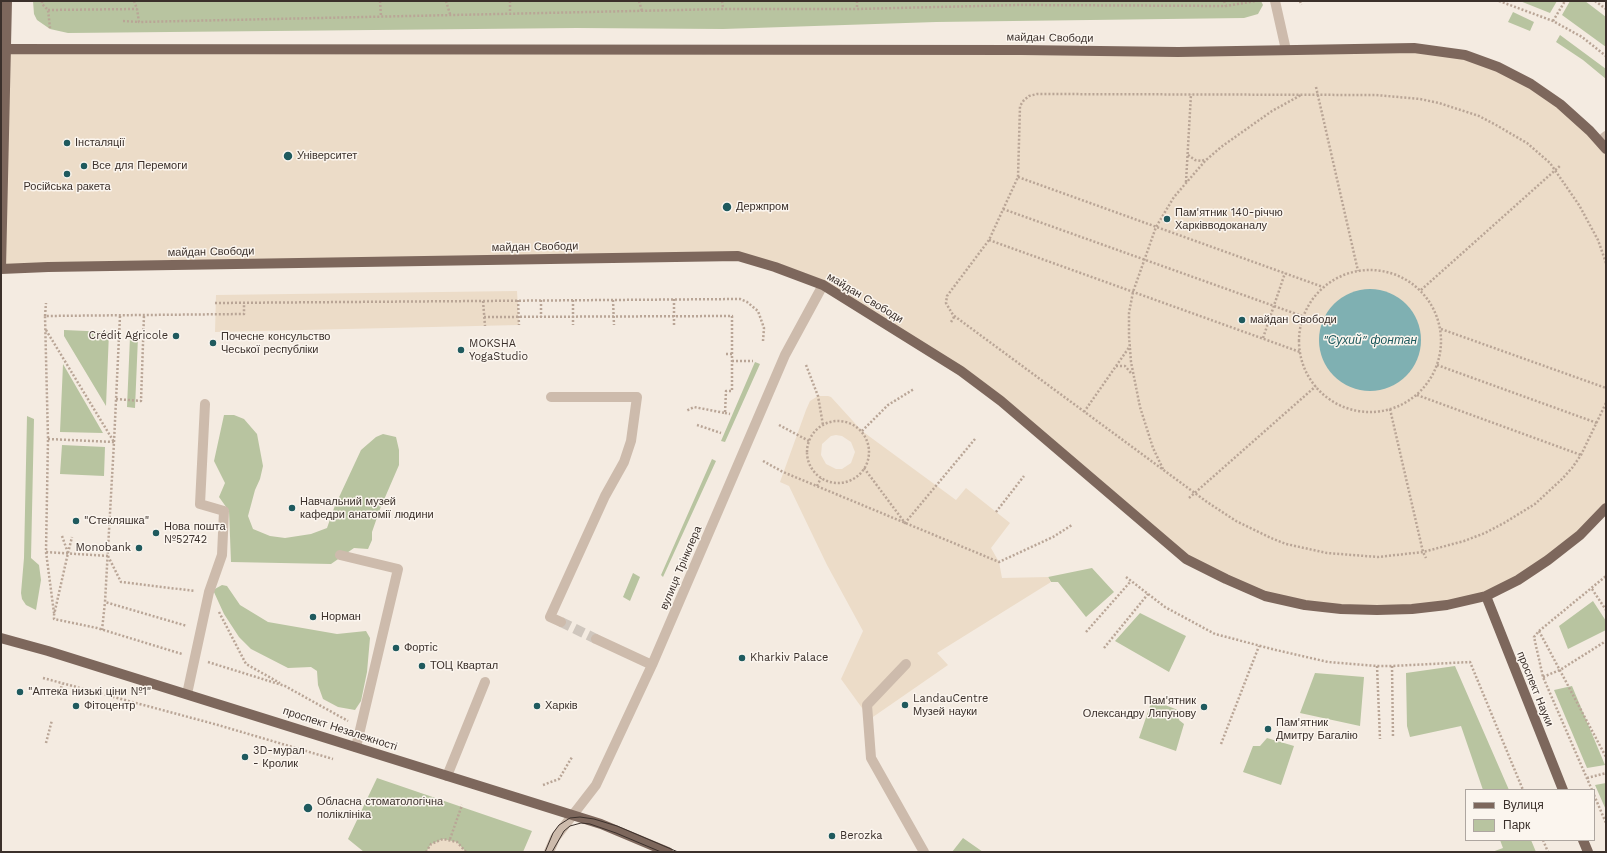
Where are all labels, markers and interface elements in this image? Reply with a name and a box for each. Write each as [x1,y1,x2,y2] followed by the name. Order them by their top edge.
[1007,31,1093,45] street label: майдан Свободи
[75,136,125,150] place label: Інсталяції
[62,138,72,148] marker: Інсталяції
[297,149,357,163] place label: Університет
[282,150,294,162] marker: Університет
[92,159,187,173] place label: Все для Перемоги
[79,161,89,171] marker: Все для Перемоги
[62,169,72,179] marker: Російська ракета
[23,180,111,194] place label: Російська ракета
[736,200,789,214] place label: Держпром
[721,201,733,213] marker: Держпром
[1175,206,1283,232] place label: Пам'ятник 140-річчю Харківводоканалу
[1162,214,1172,224] marker: Пам'ятник 140-річчю Харківводоканалу
[492,240,578,254] street label: майдан Свободи
[168,245,254,259] street label: майдан Свободи
[824,270,906,326] street label: майдан Свободи
[1250,313,1337,327] place label: майдан Свободи
[1237,315,1247,325] marker: майдан Свободи
[89,329,168,343] place label: Crédit Agricole
[221,330,330,356] place label: Почесне консульство Чеської республіки
[171,331,181,341] marker: Crédit Agricole
[1323,333,1417,347] water label: "Сухий" фонтан
[469,337,528,363] place label: MOKSHA YogaStudio
[208,338,218,348] marker: Почесне консульство Чеської республіки
[456,345,466,355] marker: MOKSHA YogaStudio
[300,495,434,521] place label: Навчальний музей кафедри анатомії людини
[287,503,297,513] marker: Навчальний музей кафедри анатомії людини
[84,514,149,528] place label: "Стекляшка"
[71,516,81,526] marker: "Стекляшка"
[164,520,226,546] place label: Нова пошта №52742
[657,524,705,612] street label: вулиця Трінклера
[151,528,161,538] marker: Нова пошта №52742
[76,541,131,555] place label: Monobank
[134,543,144,553] marker: Monobank
[321,610,361,624] place label: Норман
[308,612,318,622] marker: Норман
[404,641,438,655] place label: Фортiс
[391,643,401,653] marker: Фортiс
[1514,649,1556,729] street label: проспект Науки
[750,651,828,665] place label: Kharkiv Palace
[737,653,747,663] marker: Kharkiv Palace
[430,659,498,673] place label: ТОЦ Квартал
[417,661,427,671] marker: ТОЦ Квартал
[28,685,151,699] place label: "Аптека низькі ціни №1"
[15,687,25,697] marker: "Аптека низькі ціни №1"
[913,692,988,718] place label: LandauCentre Музей науки
[1083,694,1196,720] place label: Пам'ятник Олександру Ляпунову
[84,699,135,713] place label: Фітоцентр
[545,699,578,713] place label: Харків
[900,700,910,710] marker: LandauCentre Музей науки
[71,701,81,711] marker: Фітоцентр
[532,701,542,711] marker: Харків
[1199,702,1209,712] marker: Пам'ятник Олександру Ляпунову
[281,704,399,754] street label: проспект Незалежності
[1276,716,1358,742] place label: Пам'ятник Дмитру Багалію
[1263,724,1273,734] marker: Пам'ятник Дмитру Багалію
[253,744,305,770] place label: 3D-мурал - Кролик
[240,752,250,762] marker: 3D-мурал - Кролик
[1465,789,1595,841] legend
[317,795,443,821] place label: Обласна стоматологічна поліклініка
[1503,798,1544,812] text: Вулиця
[302,802,314,814] marker: Обласна стоматологічна поліклініка
[1503,818,1530,832] text: Парк
[840,829,883,843] place label: Berozka
[827,831,837,841] marker: Berozka

